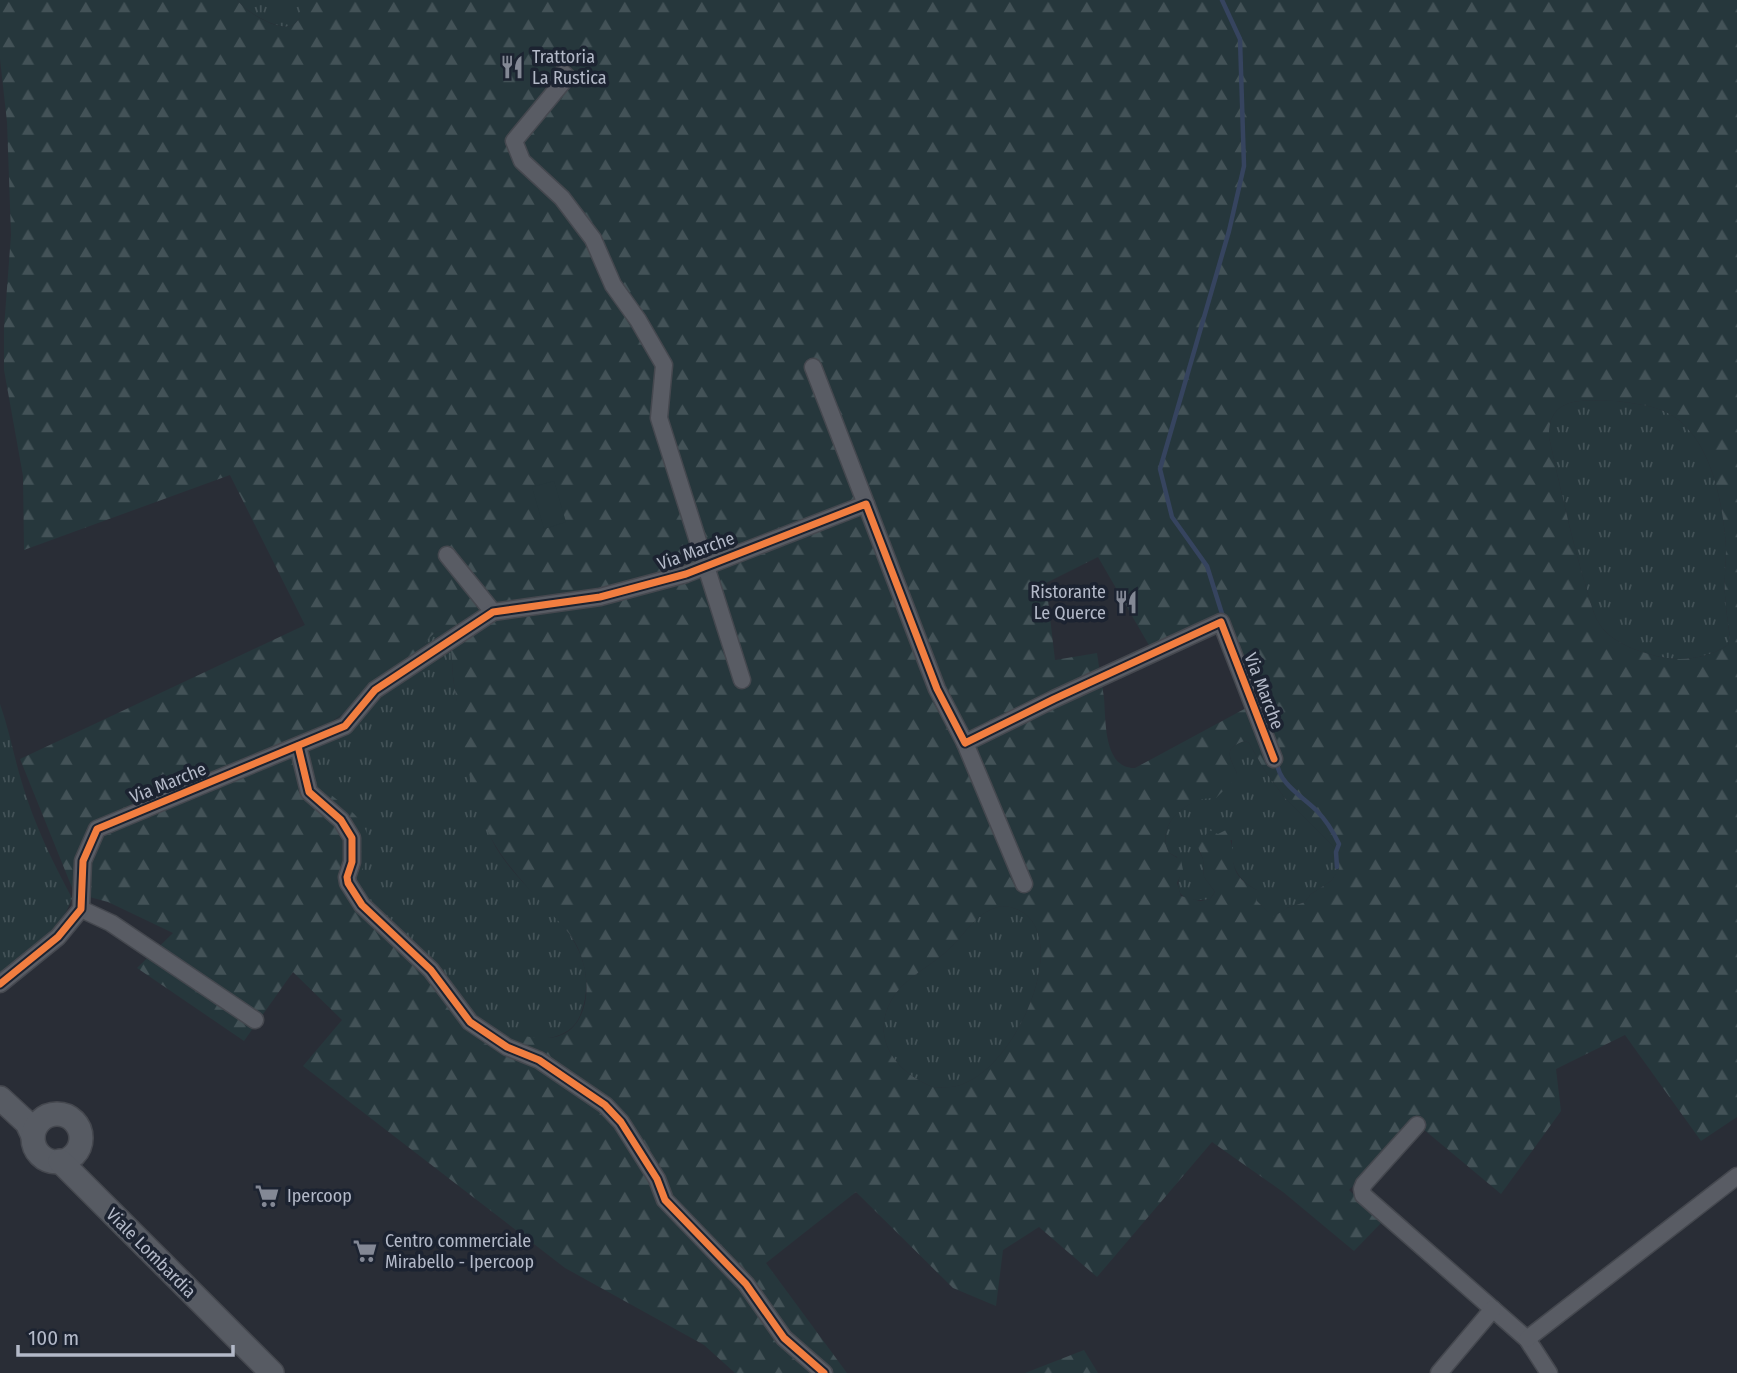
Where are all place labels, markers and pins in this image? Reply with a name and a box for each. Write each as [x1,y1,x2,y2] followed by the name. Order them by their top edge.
[532,46,607,89] place label: Trattoria La Rustica
[498,53,526,81] restaurant icon: Trattoria La Rustica
[1030,581,1106,624] place label: Ristorante Le Querce
[1112,588,1140,616] restaurant icon: Ristorante Le Querce
[253,1182,281,1210] supermarket icon: Ipercoop
[287,1185,352,1207] place label: Ipercoop
[385,1230,534,1273] place label: Centro commerciale Mirabello - Ipercoop
[351,1237,379,1265] supermarket icon: Centro commerciale Mirabello - Ipercoop

